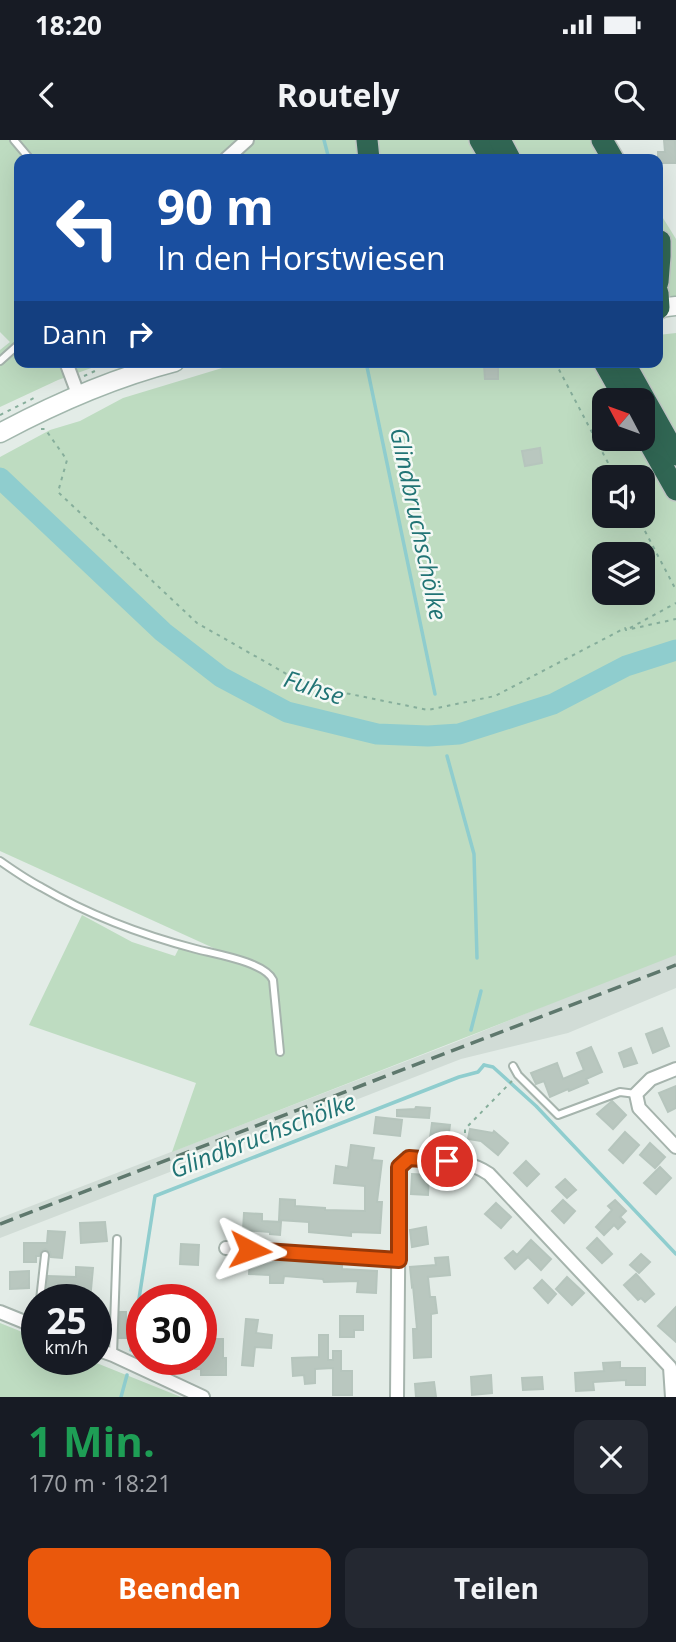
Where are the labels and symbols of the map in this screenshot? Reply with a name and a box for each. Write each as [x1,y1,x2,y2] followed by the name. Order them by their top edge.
[592,388,654,452] north arrow
[383,424,456,623] water label: Glindbruchschölke
[280,661,349,712] water label: Fuhse
[165,1084,360,1185] water label: Glindbruchschölke
[417,1131,477,1191] pin
[213,1213,287,1287] position arrow
[126,1284,217,1375] speed limit sign: 30

